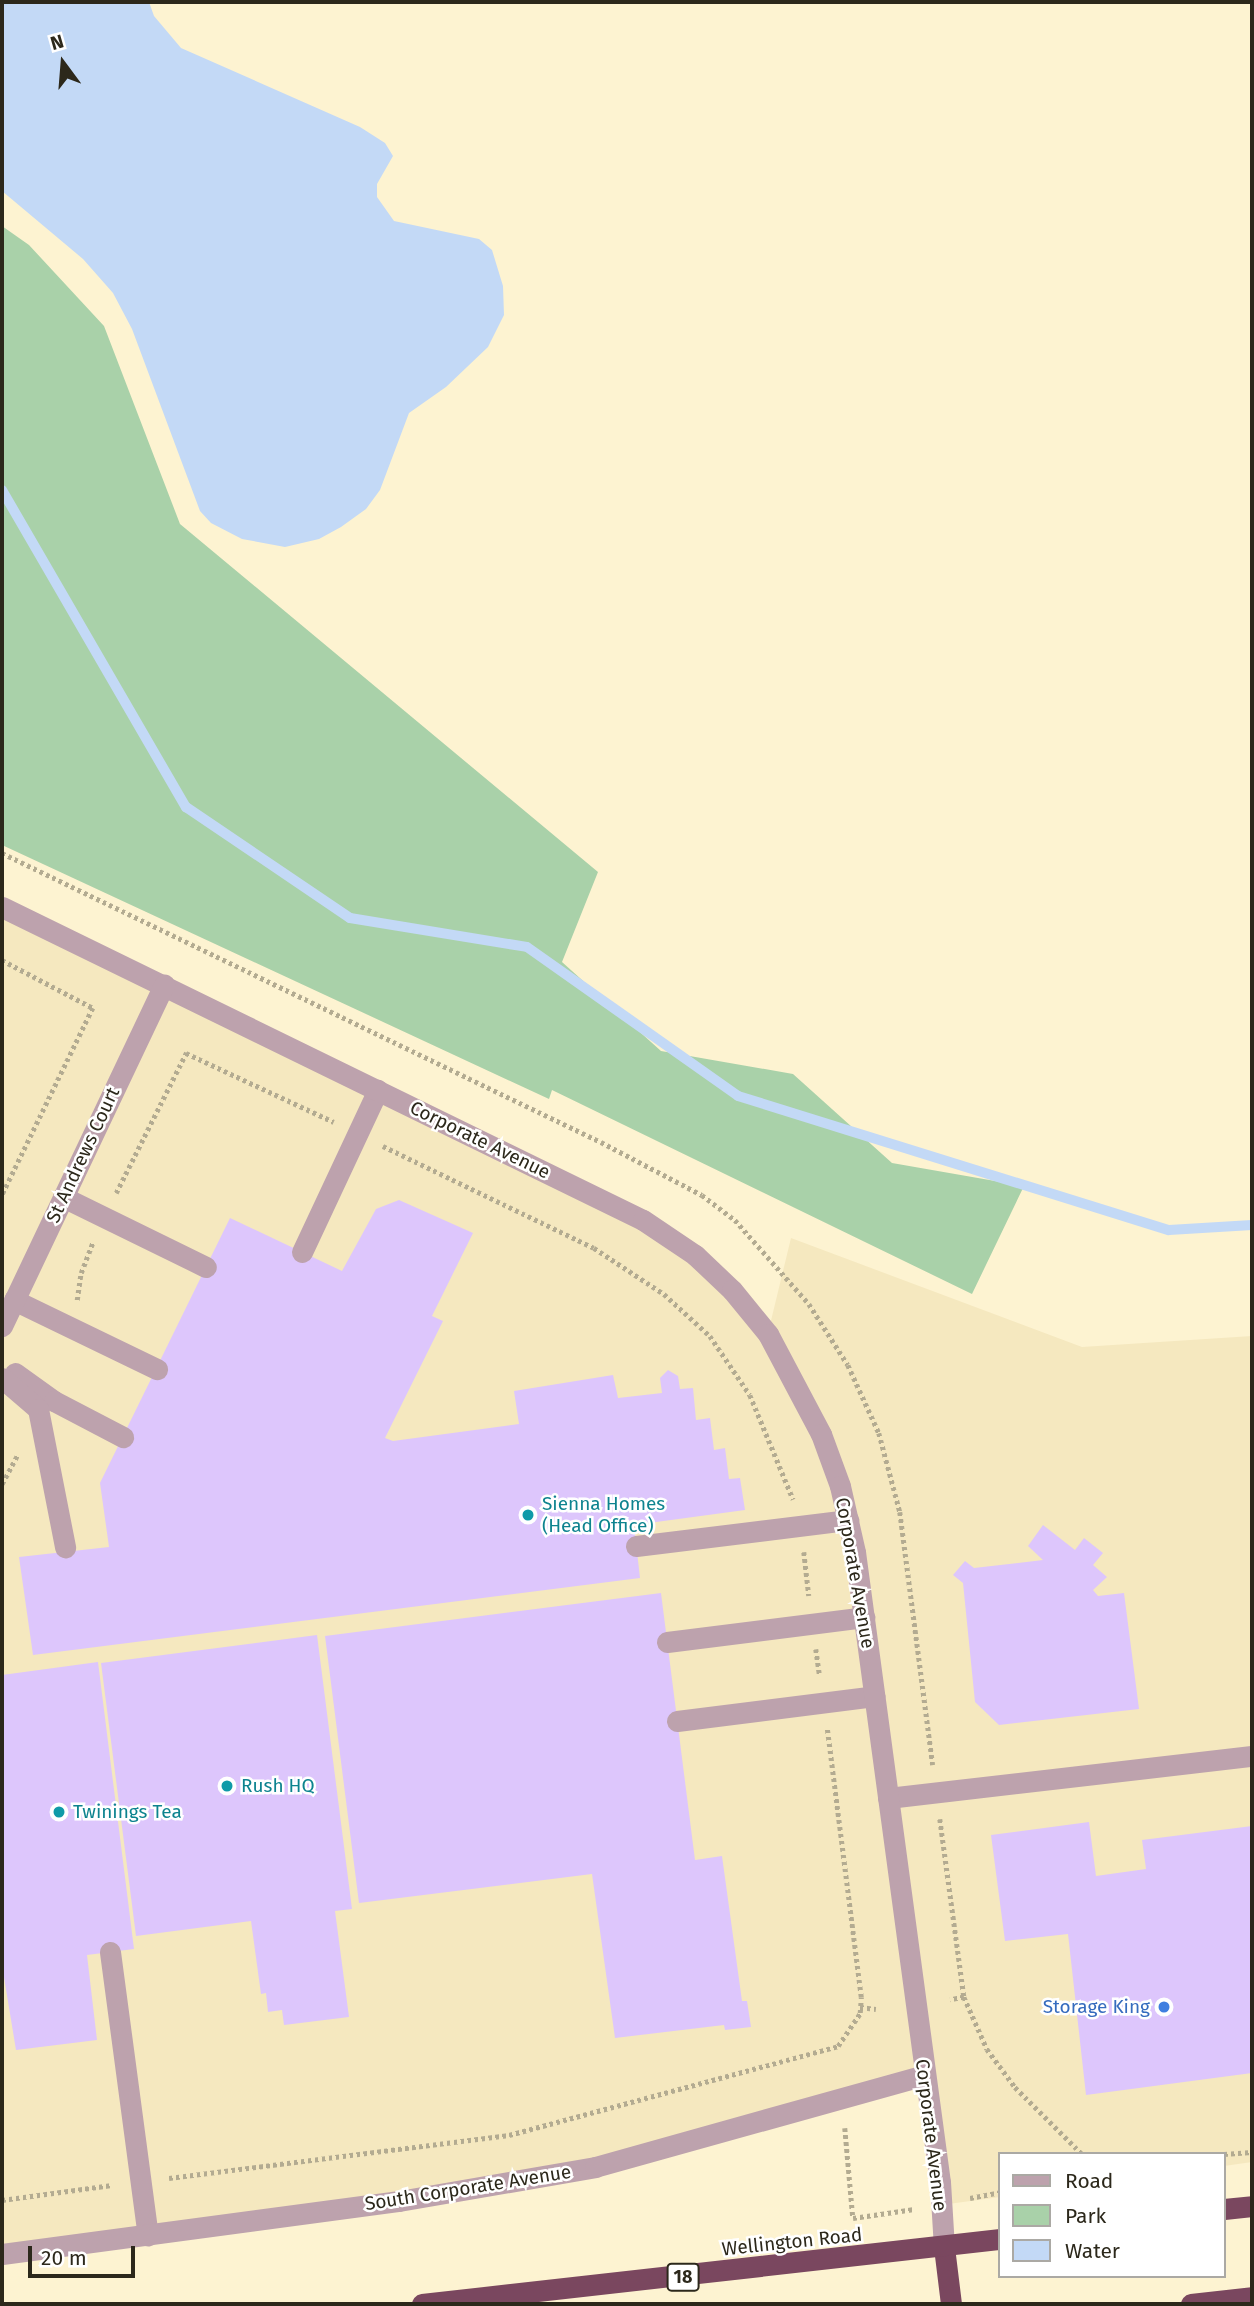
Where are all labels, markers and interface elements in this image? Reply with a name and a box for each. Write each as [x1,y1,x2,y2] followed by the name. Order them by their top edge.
[28,28,98,98] north arrow
[48,30,66,55] text: N
[42,1084,124,1226] street label: St Andrews Court
[406,1096,554,1184] street label: Corporate Avenue
[542,1493,665,1537] place label: Sienna Homes (Head Office)
[830,1496,880,1650] street label: Corporate Avenue
[520,1507,536,1523] marker: Sienna Homes (Head Office)
[241,1775,315,1797] place label: Rush HQ
[219,1778,235,1794] marker: Rush HQ
[73,1801,182,1823] place label: Twinings Tea
[51,1804,67,1820] marker: Twinings Tea
[1043,1996,1150,2018] place label: Storage King
[1156,1999,1172,2015] marker: Storage King
[910,2058,952,2212] street label: Corporate Avenue
[998,2152,1226,2278] legend
[363,2160,573,2216] street label: South Corporate Avenue
[1065,2168,1113,2194] text: Road
[1065,2203,1106,2229] text: Park
[721,2223,863,2261] street label: Wellington Road
[32,2232,138,2276] scale bar
[1065,2238,1120,2264] text: Water
[41,2245,87,2271] text: 20 m
[666,2262,700,2292] road number: 18

